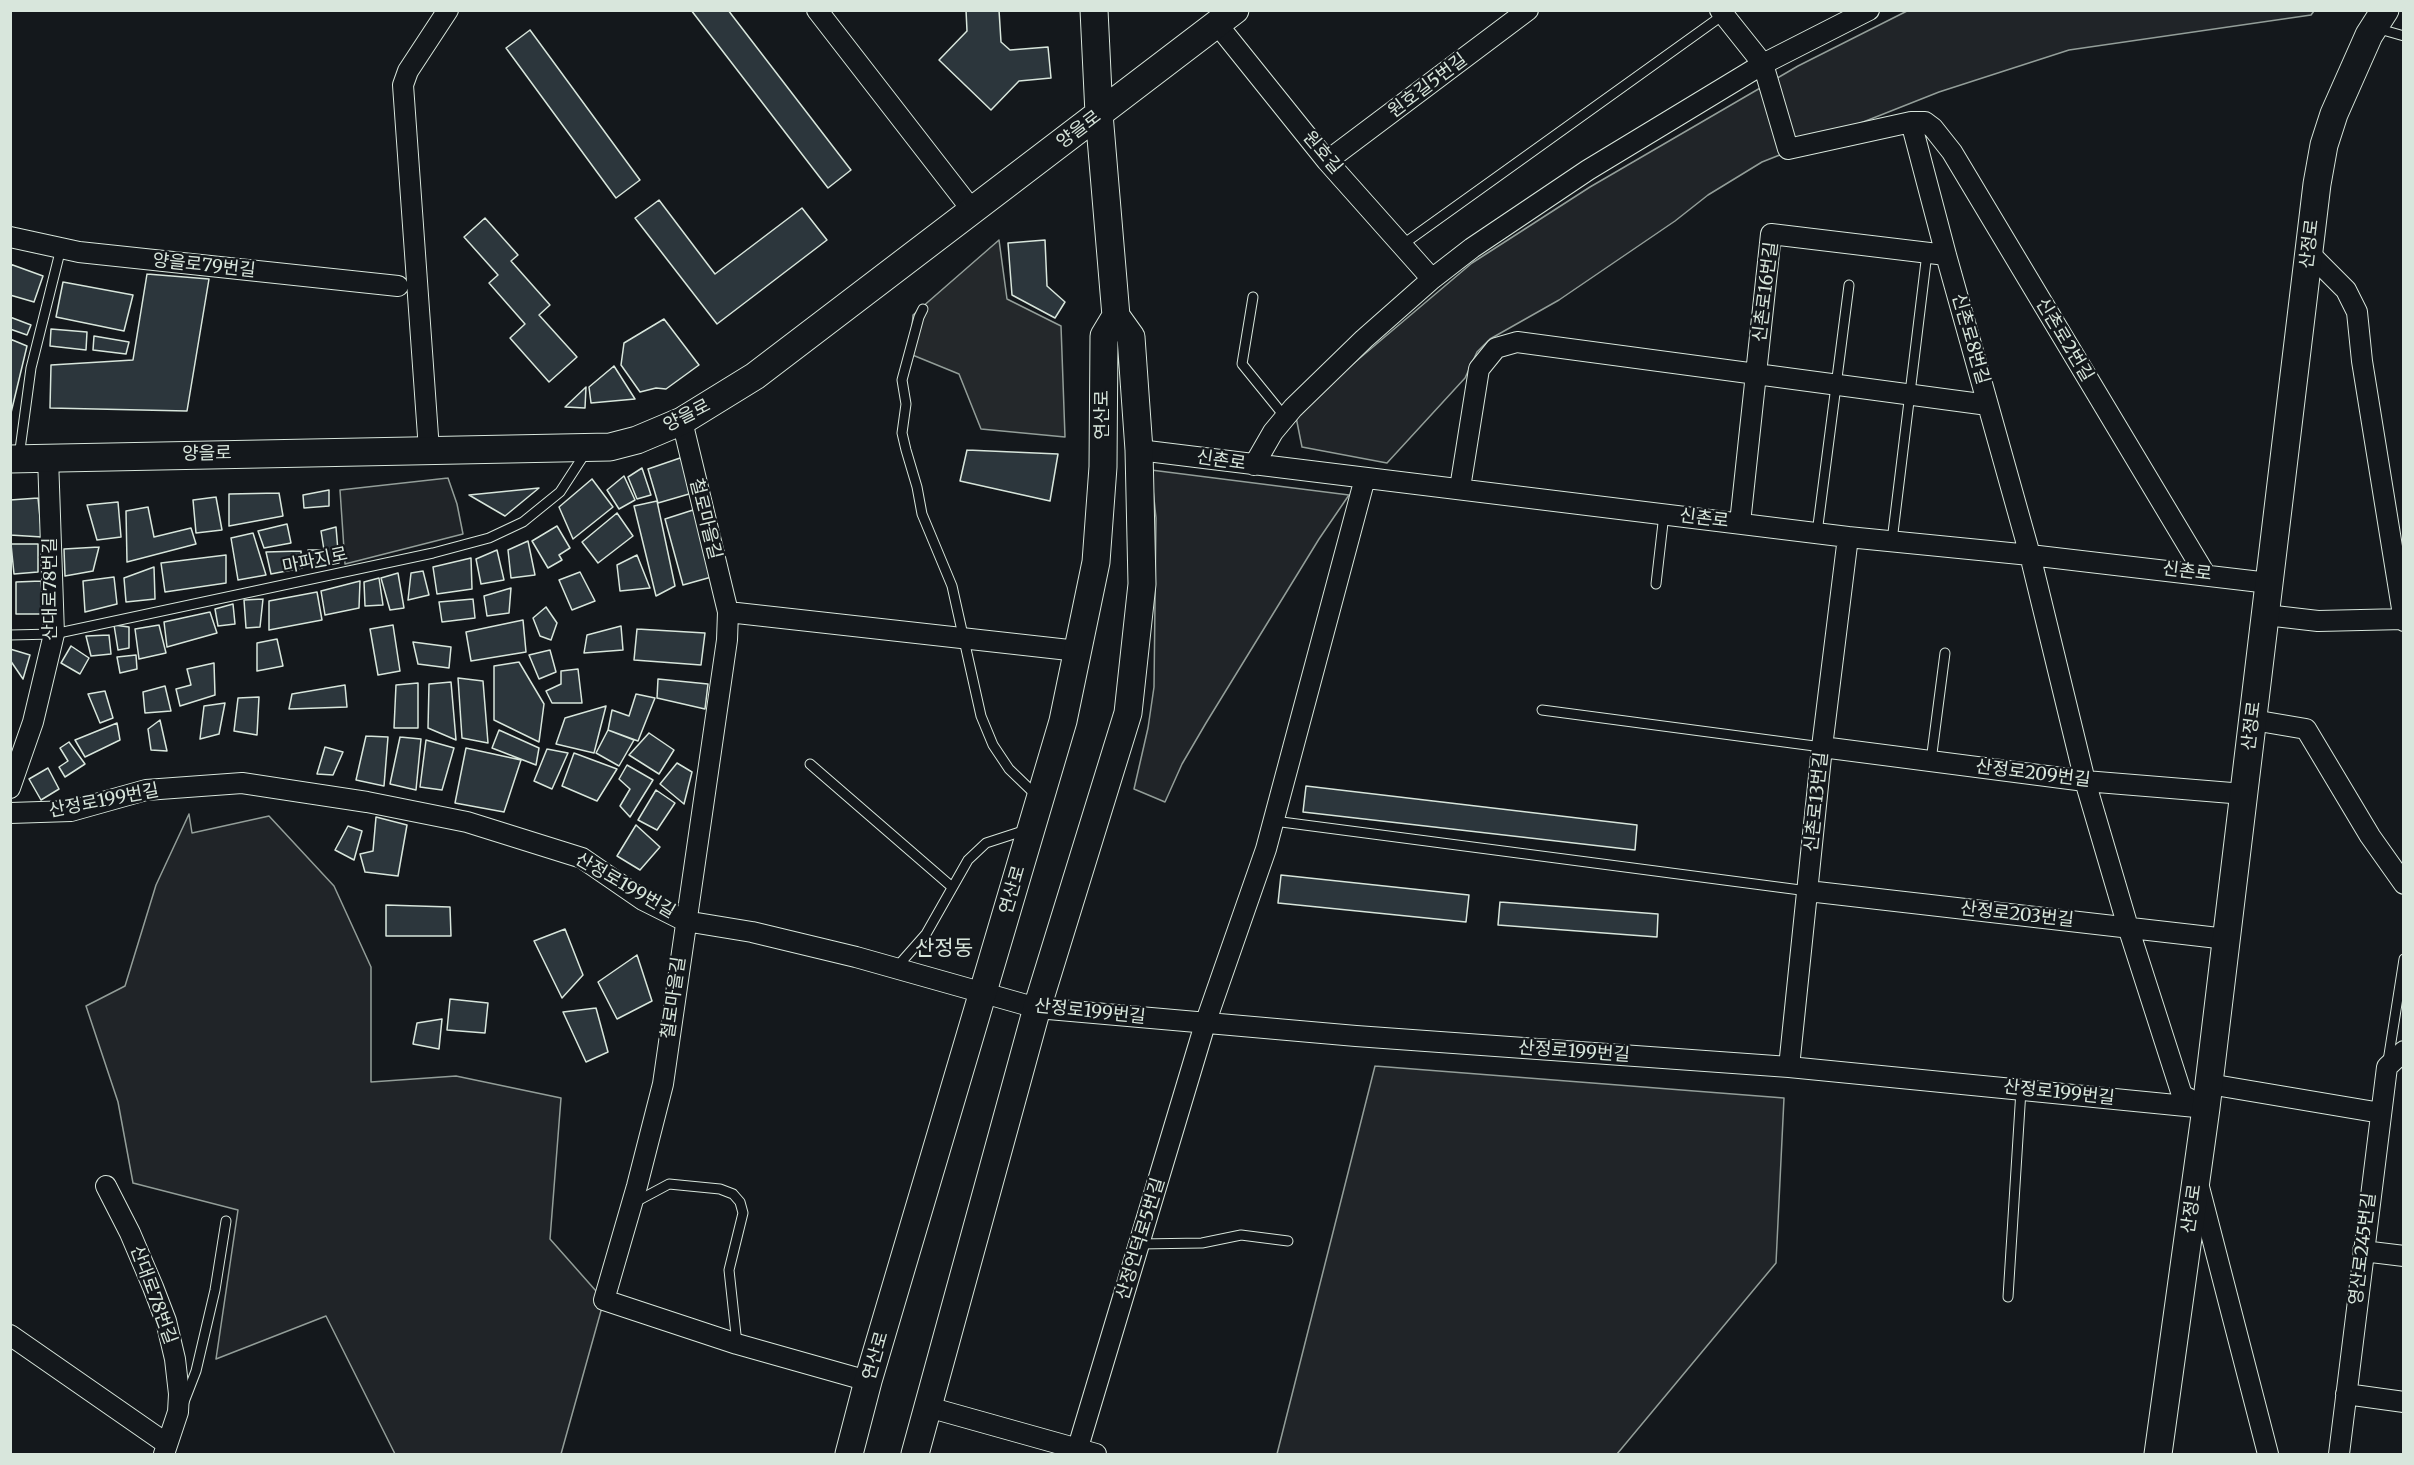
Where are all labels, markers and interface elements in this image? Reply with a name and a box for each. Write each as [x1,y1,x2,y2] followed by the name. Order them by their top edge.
[1384,49,1472,123] street label: 원호길5번길
[1053,106,1105,154] street label: 양을로
[1298,127,1346,179] street label: 원호길
[2296,218,2324,270] street label: 산정로
[1749,241,1783,343] street label: 신촌로16번길
[151,250,257,282] street label: 양을로79번길
[1947,291,1993,387] street label: 신촌로8번길
[2031,294,2097,386] street label: 신촌로2번길
[1092,390,1114,440] street label: 연산로
[660,395,714,437] street label: 양을로
[182,443,232,465] street label: 양을로
[1195,447,1247,475] street label: 신촌로
[685,476,725,562] street label: 철로마을길
[1678,505,1730,533] street label: 신촌로
[40,537,62,641] street label: 산대로78번길
[280,544,350,578] street label: 마파지로
[2161,558,2213,586] street label: 신촌로
[2238,700,2266,752] street label: 산정로
[1801,751,1833,853] street label: 신촌로13번길
[1974,756,2092,792] street label: 산정로209번길
[47,780,161,822] street label: 산정로199번길
[571,849,679,923] street label: 산정로199번길
[996,863,1030,917] street label: 연산로
[1959,898,2075,932] street label: 산정로203번길
[915,936,973,962] district label: 산정동
[658,955,690,1041] street label: 철로마을길
[1033,995,1147,1029] street label: 산정로199번길
[1517,1037,1631,1067] street label: 산정로199번길
[2002,1076,2116,1110] street label: 산정로199번길
[1112,1175,1170,1303] street label: 산정언덕로5번길
[2178,1183,2206,1235] street label: 산정로
[2345,1192,2381,1306] street label: 영산로245번길
[125,1243,181,1347] street label: 산대로78번길
[859,1329,893,1383] street label: 연산로

